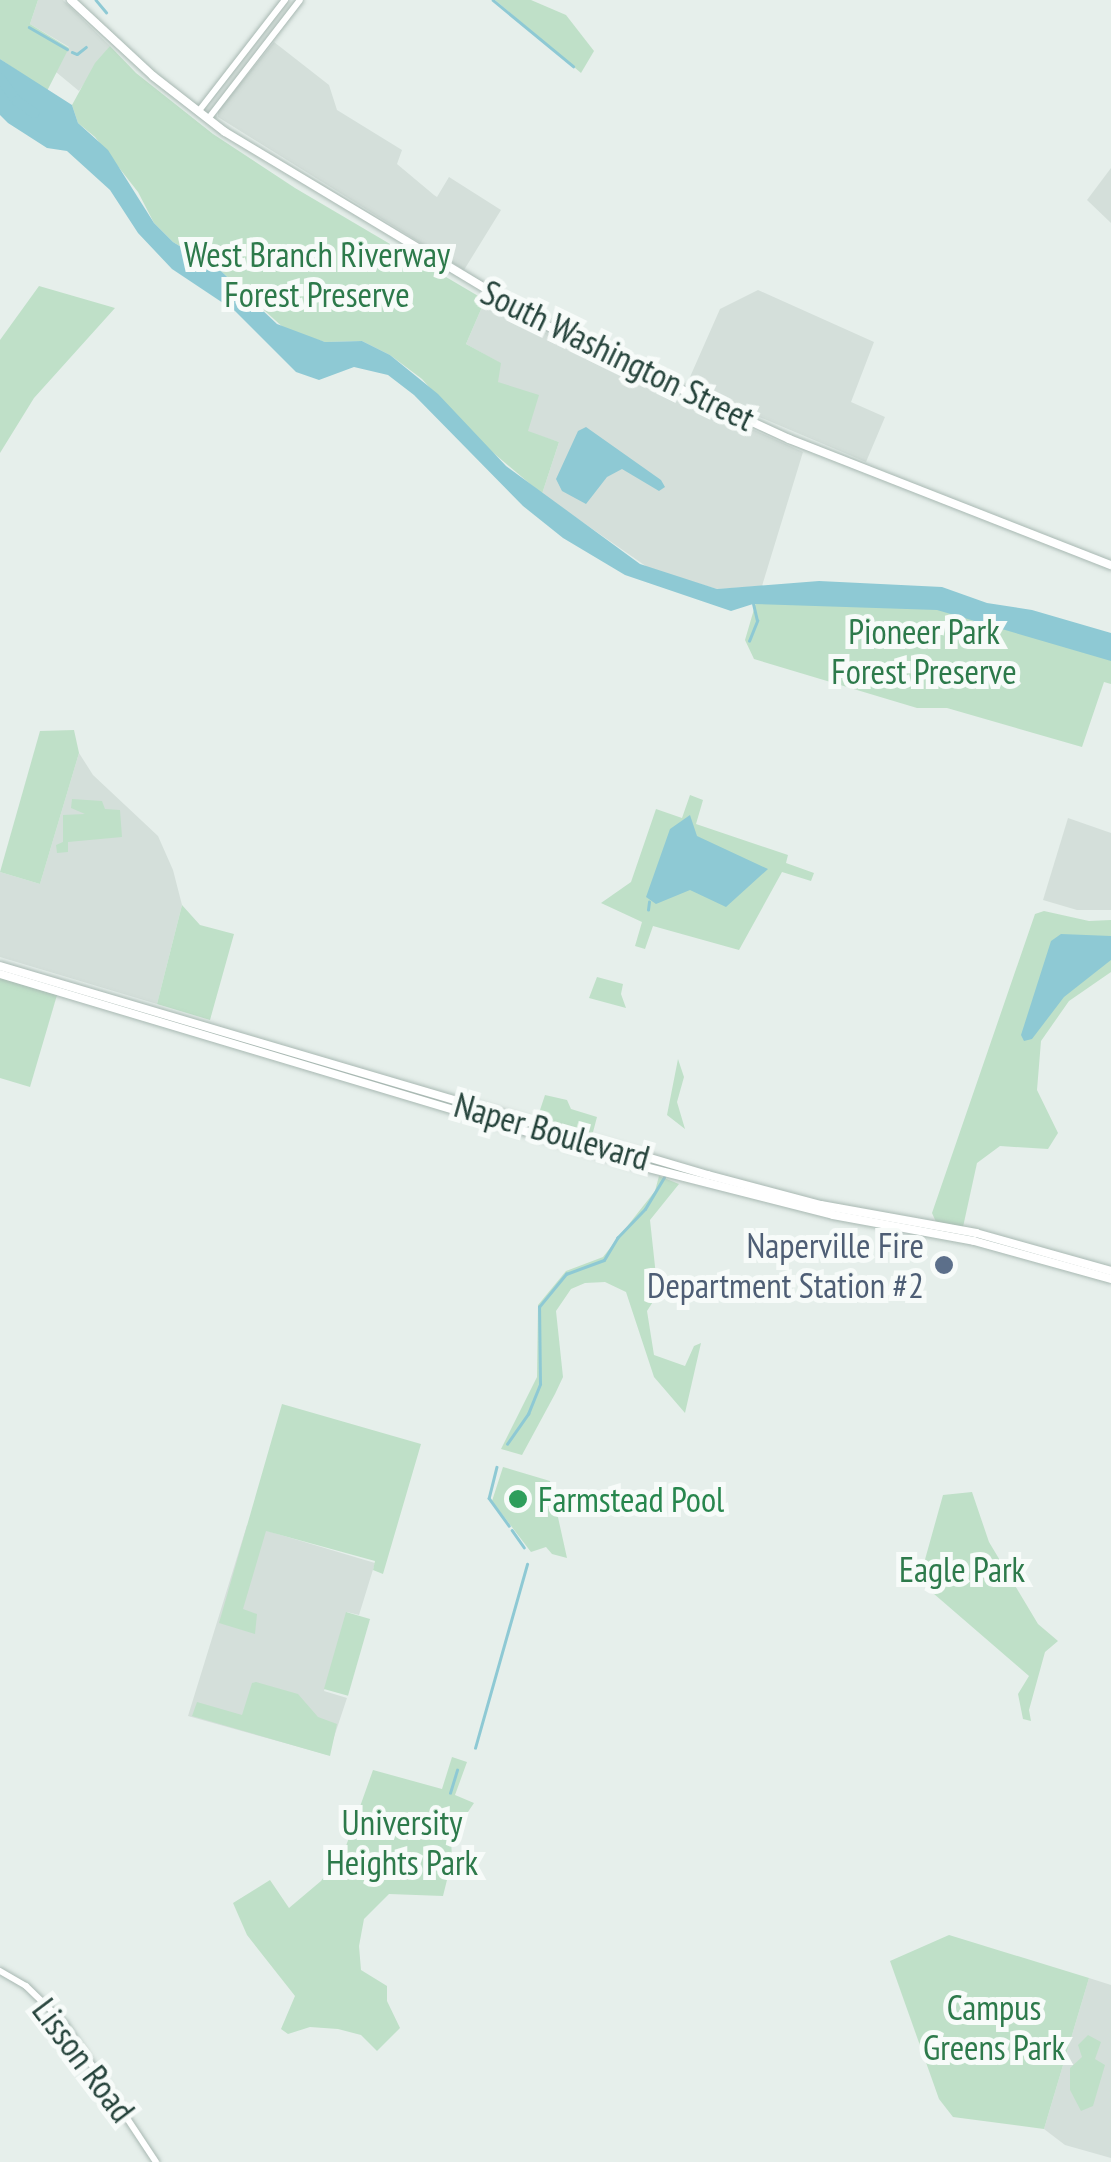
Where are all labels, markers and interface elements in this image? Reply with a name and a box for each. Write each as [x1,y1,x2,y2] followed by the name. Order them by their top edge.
[184,233,450,315] park label: West Branch Riverway Forest Preserve
[474,271,762,439] street label: South Washington Street
[831,610,1017,692] park label: Pioneer Park Forest Preserve
[450,1083,654,1179] street label: Naper Boulevard
[647,1224,924,1306] place label: Naperville Fire Department Station #2
[933,1254,955,1276] marker: Naperville Fire Department Station #2
[538,1478,724,1520] place label: Farmstead Pool
[507,1488,529,1510] marker: Farmstead Pool
[899,1548,1025,1590] park label: Eagle Park
[326,1801,478,1883] park label: University Heights Park
[923,1986,1065,2068] park label: Campus Greens Park
[24,1990,144,2130] street label: Lisson Road

